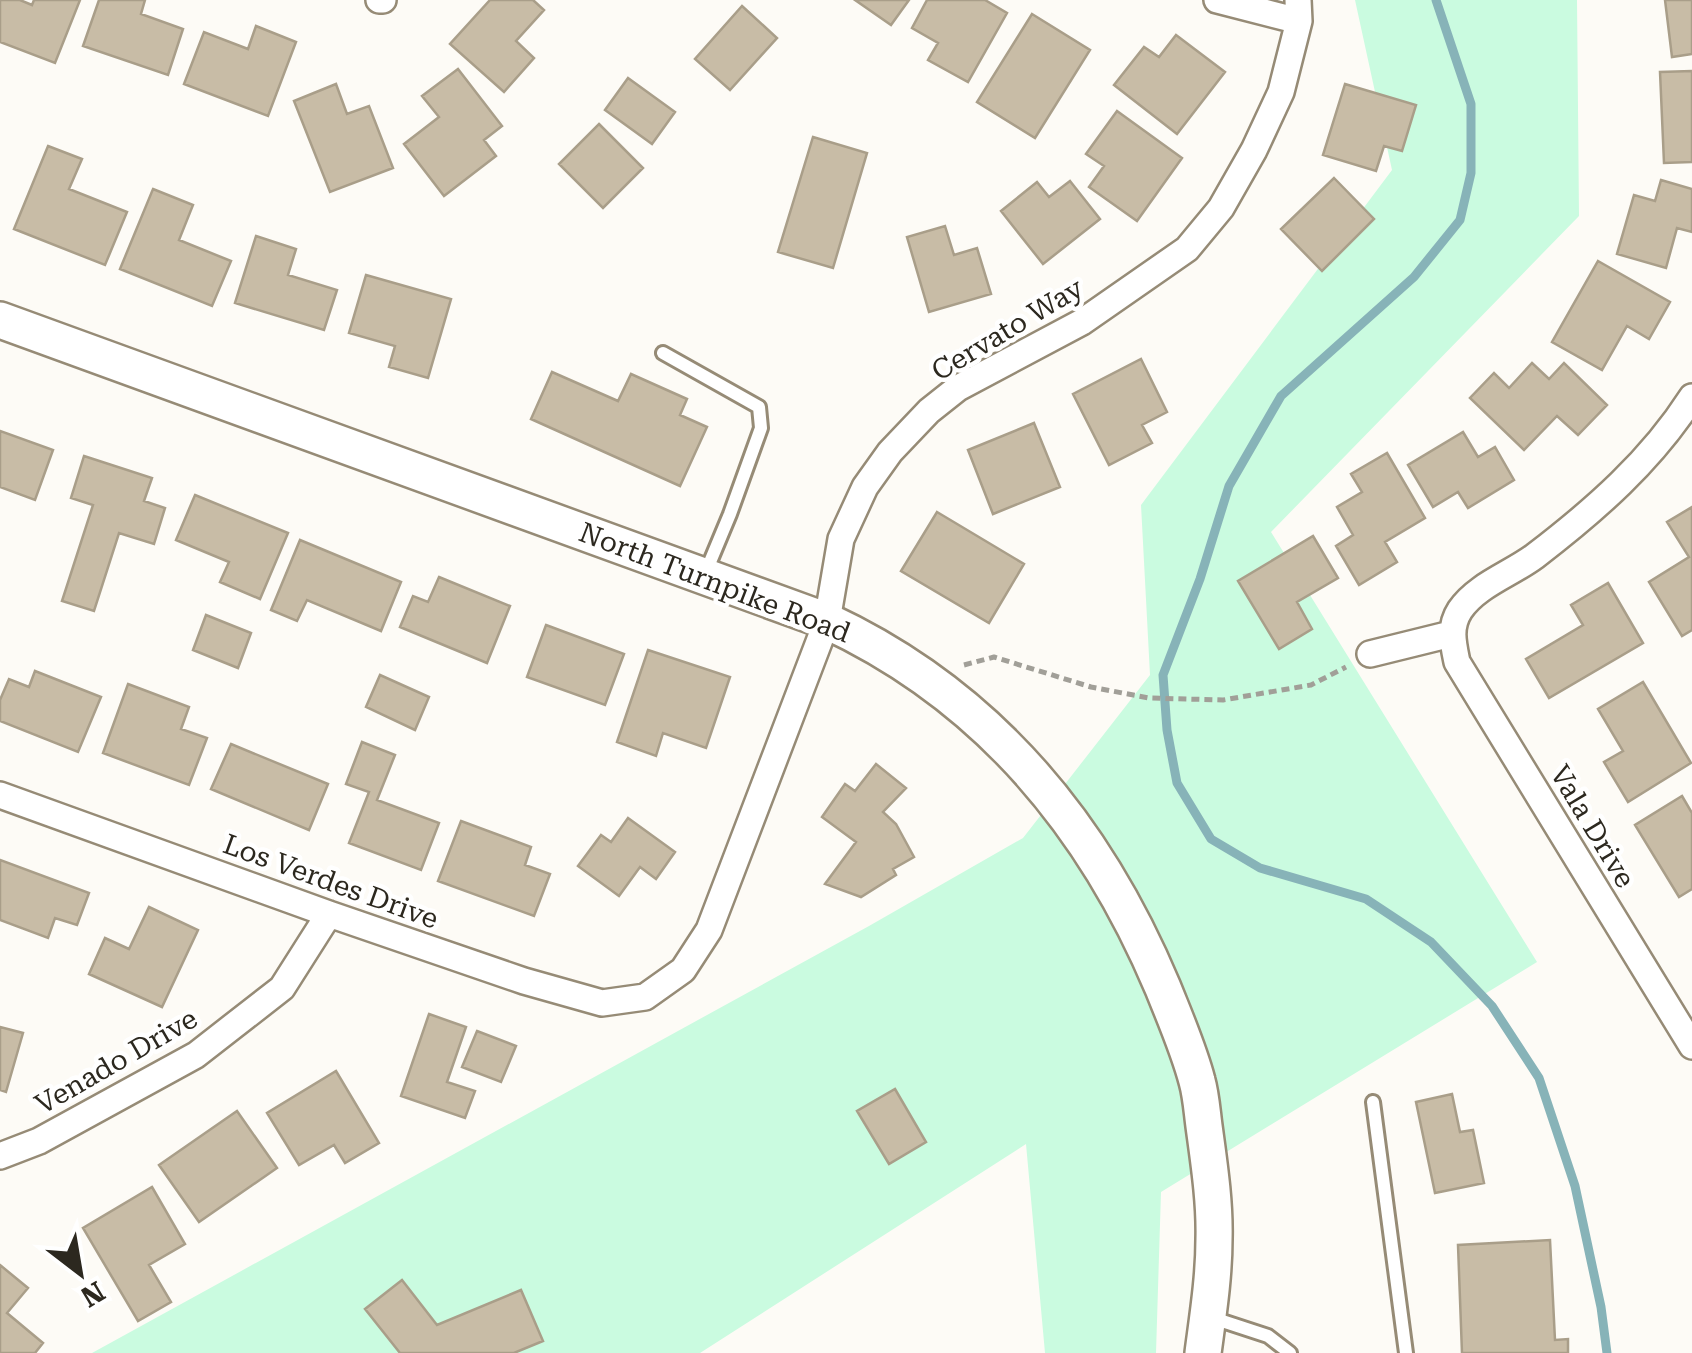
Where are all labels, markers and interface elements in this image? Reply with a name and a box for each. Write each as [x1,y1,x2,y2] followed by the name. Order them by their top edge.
[926,271,1089,388] street label: Cervato Way
[575,515,855,649] street label: North Turnpike Road
[1543,759,1642,893] street label: Vala Drive
[219,827,443,936] street label: Los Verdes Drive
[29,1002,203,1121] street label: Venado Drive
[30,1223,130,1323] north arrow
[75,1274,110,1314] text: N

